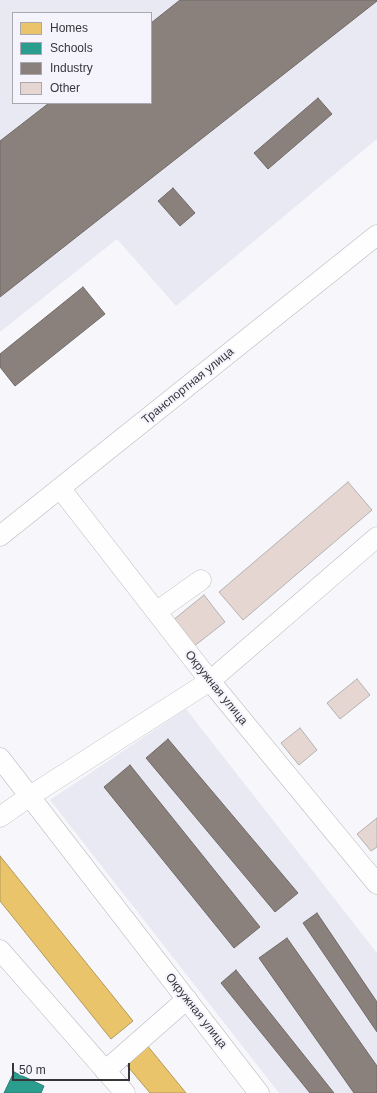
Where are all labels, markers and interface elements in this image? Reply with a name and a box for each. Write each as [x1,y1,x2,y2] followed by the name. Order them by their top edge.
[12,12,152,104] legend
[50,21,88,35] text: Homes
[50,41,93,55] text: Schools
[50,61,93,75] text: Industry
[50,81,80,95] text: Other
[139,345,237,427] street label: Транспортная улица
[182,648,250,728] street label: Окружная улица
[162,971,230,1051] street label: Окружная улица
[14,1055,132,1081] scale bar
[19,1063,46,1077] text: 50 m

